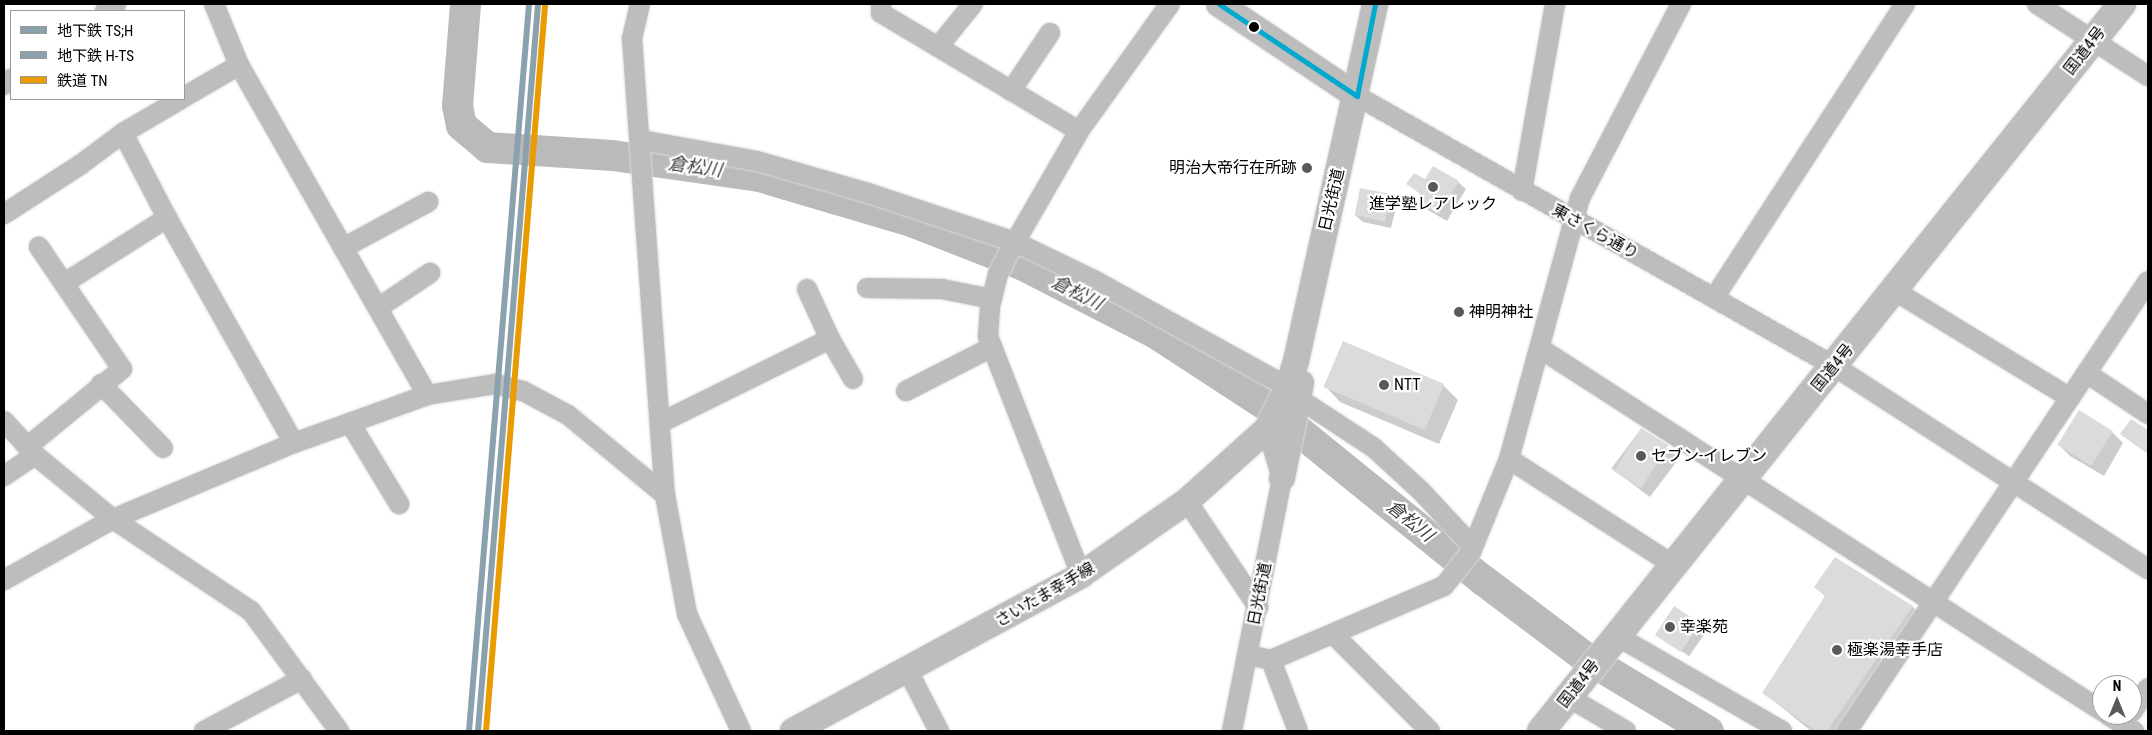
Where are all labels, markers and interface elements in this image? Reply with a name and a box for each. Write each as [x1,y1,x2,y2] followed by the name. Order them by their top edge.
[10,10,185,100] legend
[57,22,133,40] text: 地下鉄 TS;H
[1249,22,1259,32] unlabelled marker
[2060,23,2110,79] street label: 国道4号
[57,47,134,65] text: 地下鉄 H-TS
[57,72,108,90] text: 鉄道 TN
[667,153,723,181] water label: 倉松川
[1169,158,1297,178] place label: 明治大帝行在所跡
[1301,162,1313,174] marker: 明治大帝行在所跡
[1315,167,1349,233] street label: 日光街道
[1427,181,1439,193] marker: 進学塾レアレック
[1369,194,1497,214] place label: 進学塾レアレック
[1548,200,1642,264] street label: 東さくら通り
[1048,271,1106,315] water label: 倉松川
[1469,302,1533,322] place label: 神明神社
[1453,306,1465,318] marker: 神明神社
[1808,340,1858,396] street label: 国道4号
[1394,375,1420,395] place label: NTT
[1378,379,1390,391] marker: NTT
[1651,446,1767,466] place label: セブン-イレブン
[1635,450,1647,462] marker: セブン-イレブン
[1382,496,1438,546] water label: 倉松川
[992,559,1098,631] street label: さいたま幸手線
[1244,561,1276,627] street label: 日光街道
[1680,617,1728,637] place label: 幸楽苑
[1664,621,1676,633] marker: 幸楽苑
[1847,640,1943,660] place label: 極楽湯幸手店
[1831,644,1843,656] marker: 極楽湯幸手店
[1554,656,1604,712] street label: 国道4号
[2092,675,2142,725] north arrow
[2113,678,2121,694] text: N

